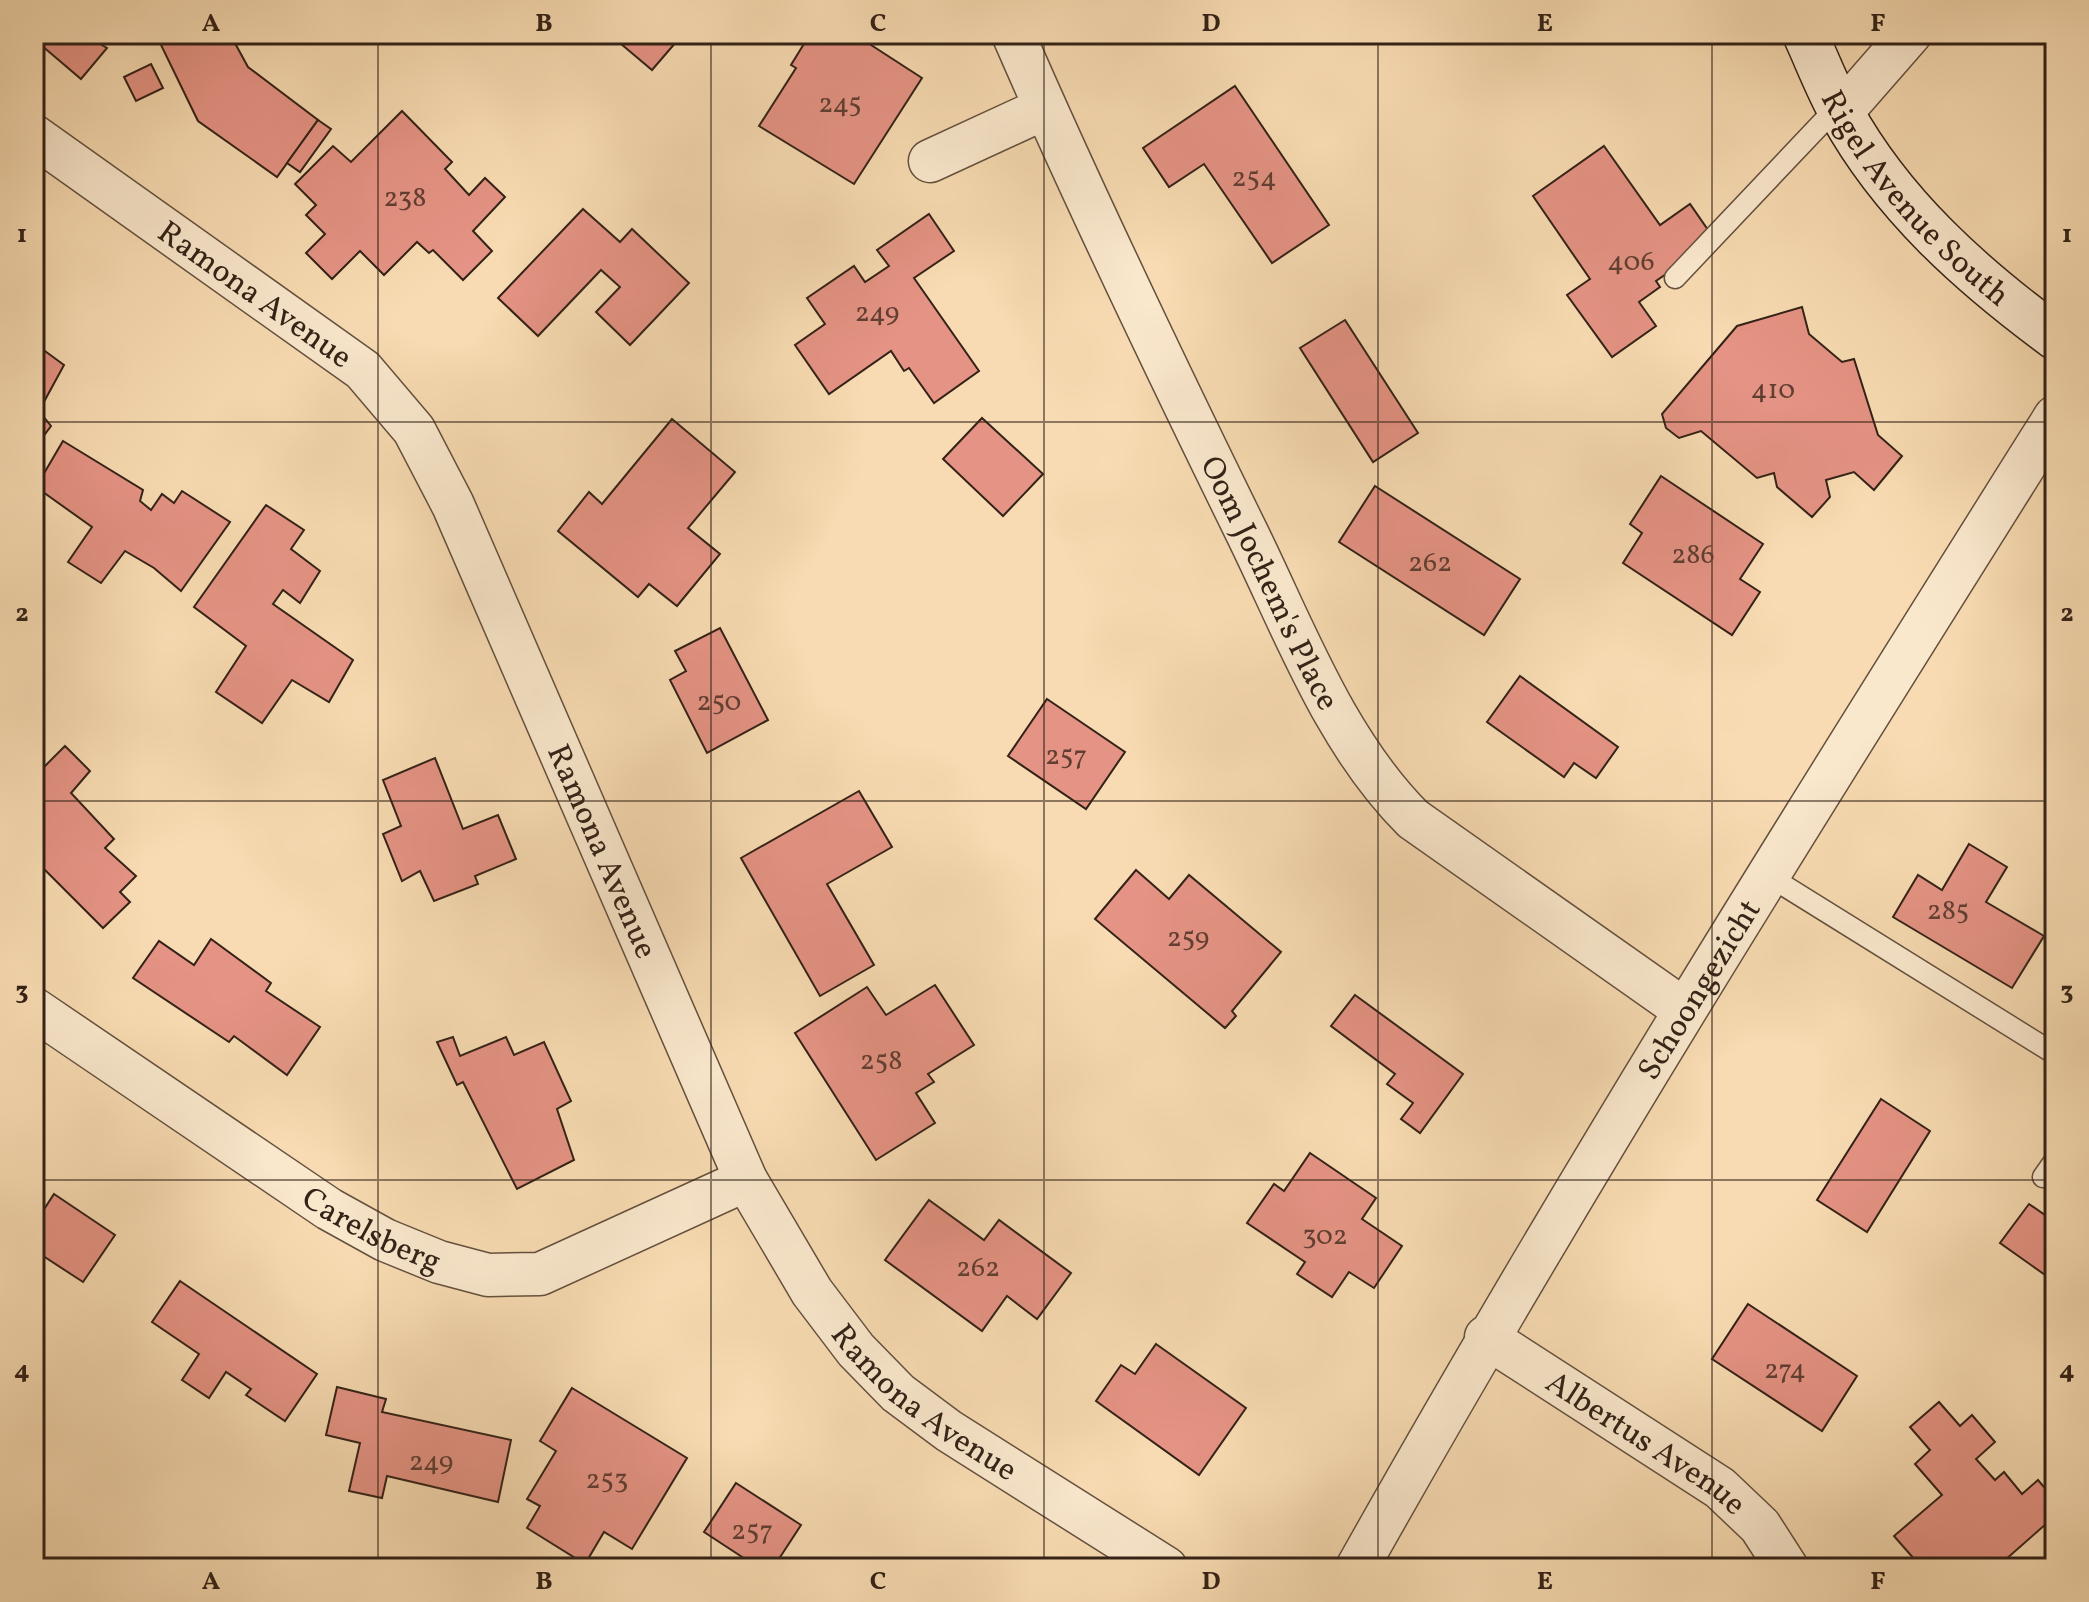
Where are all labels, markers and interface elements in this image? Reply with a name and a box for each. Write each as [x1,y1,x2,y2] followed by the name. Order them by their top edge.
[202,6,221,42] text: A
[535,6,553,42] text: B
[870,6,886,42] text: C
[1201,6,1221,42] text: D
[1537,6,1553,42] text: E
[1870,6,1886,42] text: F
[1808,83,2018,318] street label: Rigel Avenue South
[818,85,862,124] house number: 245
[1231,159,1277,198] house number: 254
[384,179,426,218] house number: 238
[148,212,360,380] street label: Ramona Avenue
[17,217,27,253] text: 1
[2062,217,2072,253] text: 1
[1607,243,1655,282] house number: 406
[855,294,899,333] house number: 249
[1751,371,1795,410] house number: 410
[1188,449,1348,719] street label: Oom Jochem's Place
[1671,536,1715,575] house number: 286
[1408,544,1452,583] house number: 262
[15,596,29,632] text: 2
[2060,596,2074,632] text: 2
[697,683,741,722] house number: 250
[1045,737,1087,776] house number: 257
[535,738,666,966] street label: Ramona Avenue
[1629,892,1773,1089] street label: Schoongezicht
[1927,892,1969,931] house number: 285
[1167,919,1209,958] house number: 259
[15,974,29,1010] text: 3
[2060,974,2074,1010] text: 3
[860,1042,902,1081] house number: 258
[292,1178,447,1285] street label: Carelsberg
[1302,1217,1348,1256] house number: 302
[956,1249,1000,1288] house number: 262
[819,1316,1025,1493] street label: Ramona Avenue
[1764,1351,1806,1390] house number: 274
[14,1353,30,1389] text: 4
[2059,1353,2075,1389] text: 4
[1536,1362,1755,1527] street label: Albertus Avenue
[409,1443,453,1482] house number: 249
[586,1461,628,1500] house number: 253
[731,1512,773,1551] house number: 257
[202,1564,221,1600] text: A
[535,1564,553,1600] text: B
[870,1564,886,1600] text: C
[1201,1564,1221,1600] text: D
[1537,1564,1553,1600] text: E
[1870,1564,1886,1600] text: F

